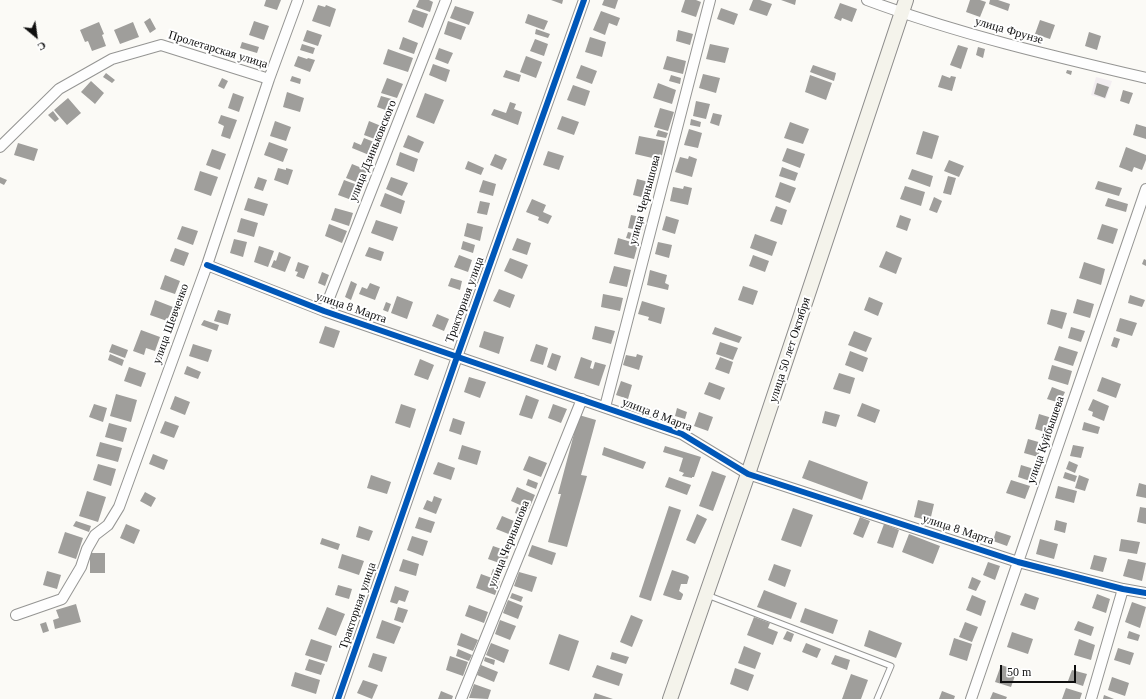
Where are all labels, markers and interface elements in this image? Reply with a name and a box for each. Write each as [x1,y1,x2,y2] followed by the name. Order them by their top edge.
[973,14,1045,48] street label: улица Фрунзе
[16,16,56,56] north arrow
[167,28,269,72] street label: Пролетарская улица
[35,39,48,54] text: С
[346,98,400,204] street label: улица Дзиньковского
[626,154,664,246] street label: улица Чернышова
[443,255,487,345] street label: Тракторная улица
[150,282,192,366] street label: улица Шевченко
[314,289,388,327] street label: улица 8 Марта
[766,296,814,404] street label: улица 50 лет Октября
[1024,394,1068,486] street label: улица Куйбышева
[620,395,694,435] street label: улица 8 Марта
[485,499,533,589] street label: улица Чернышова
[920,512,996,548] street label: улица 8 Марта
[336,561,380,651] street label: Тракторная улица
[1002,657,1078,683] scale bar
[1007,665,1031,679] text: 50 m

